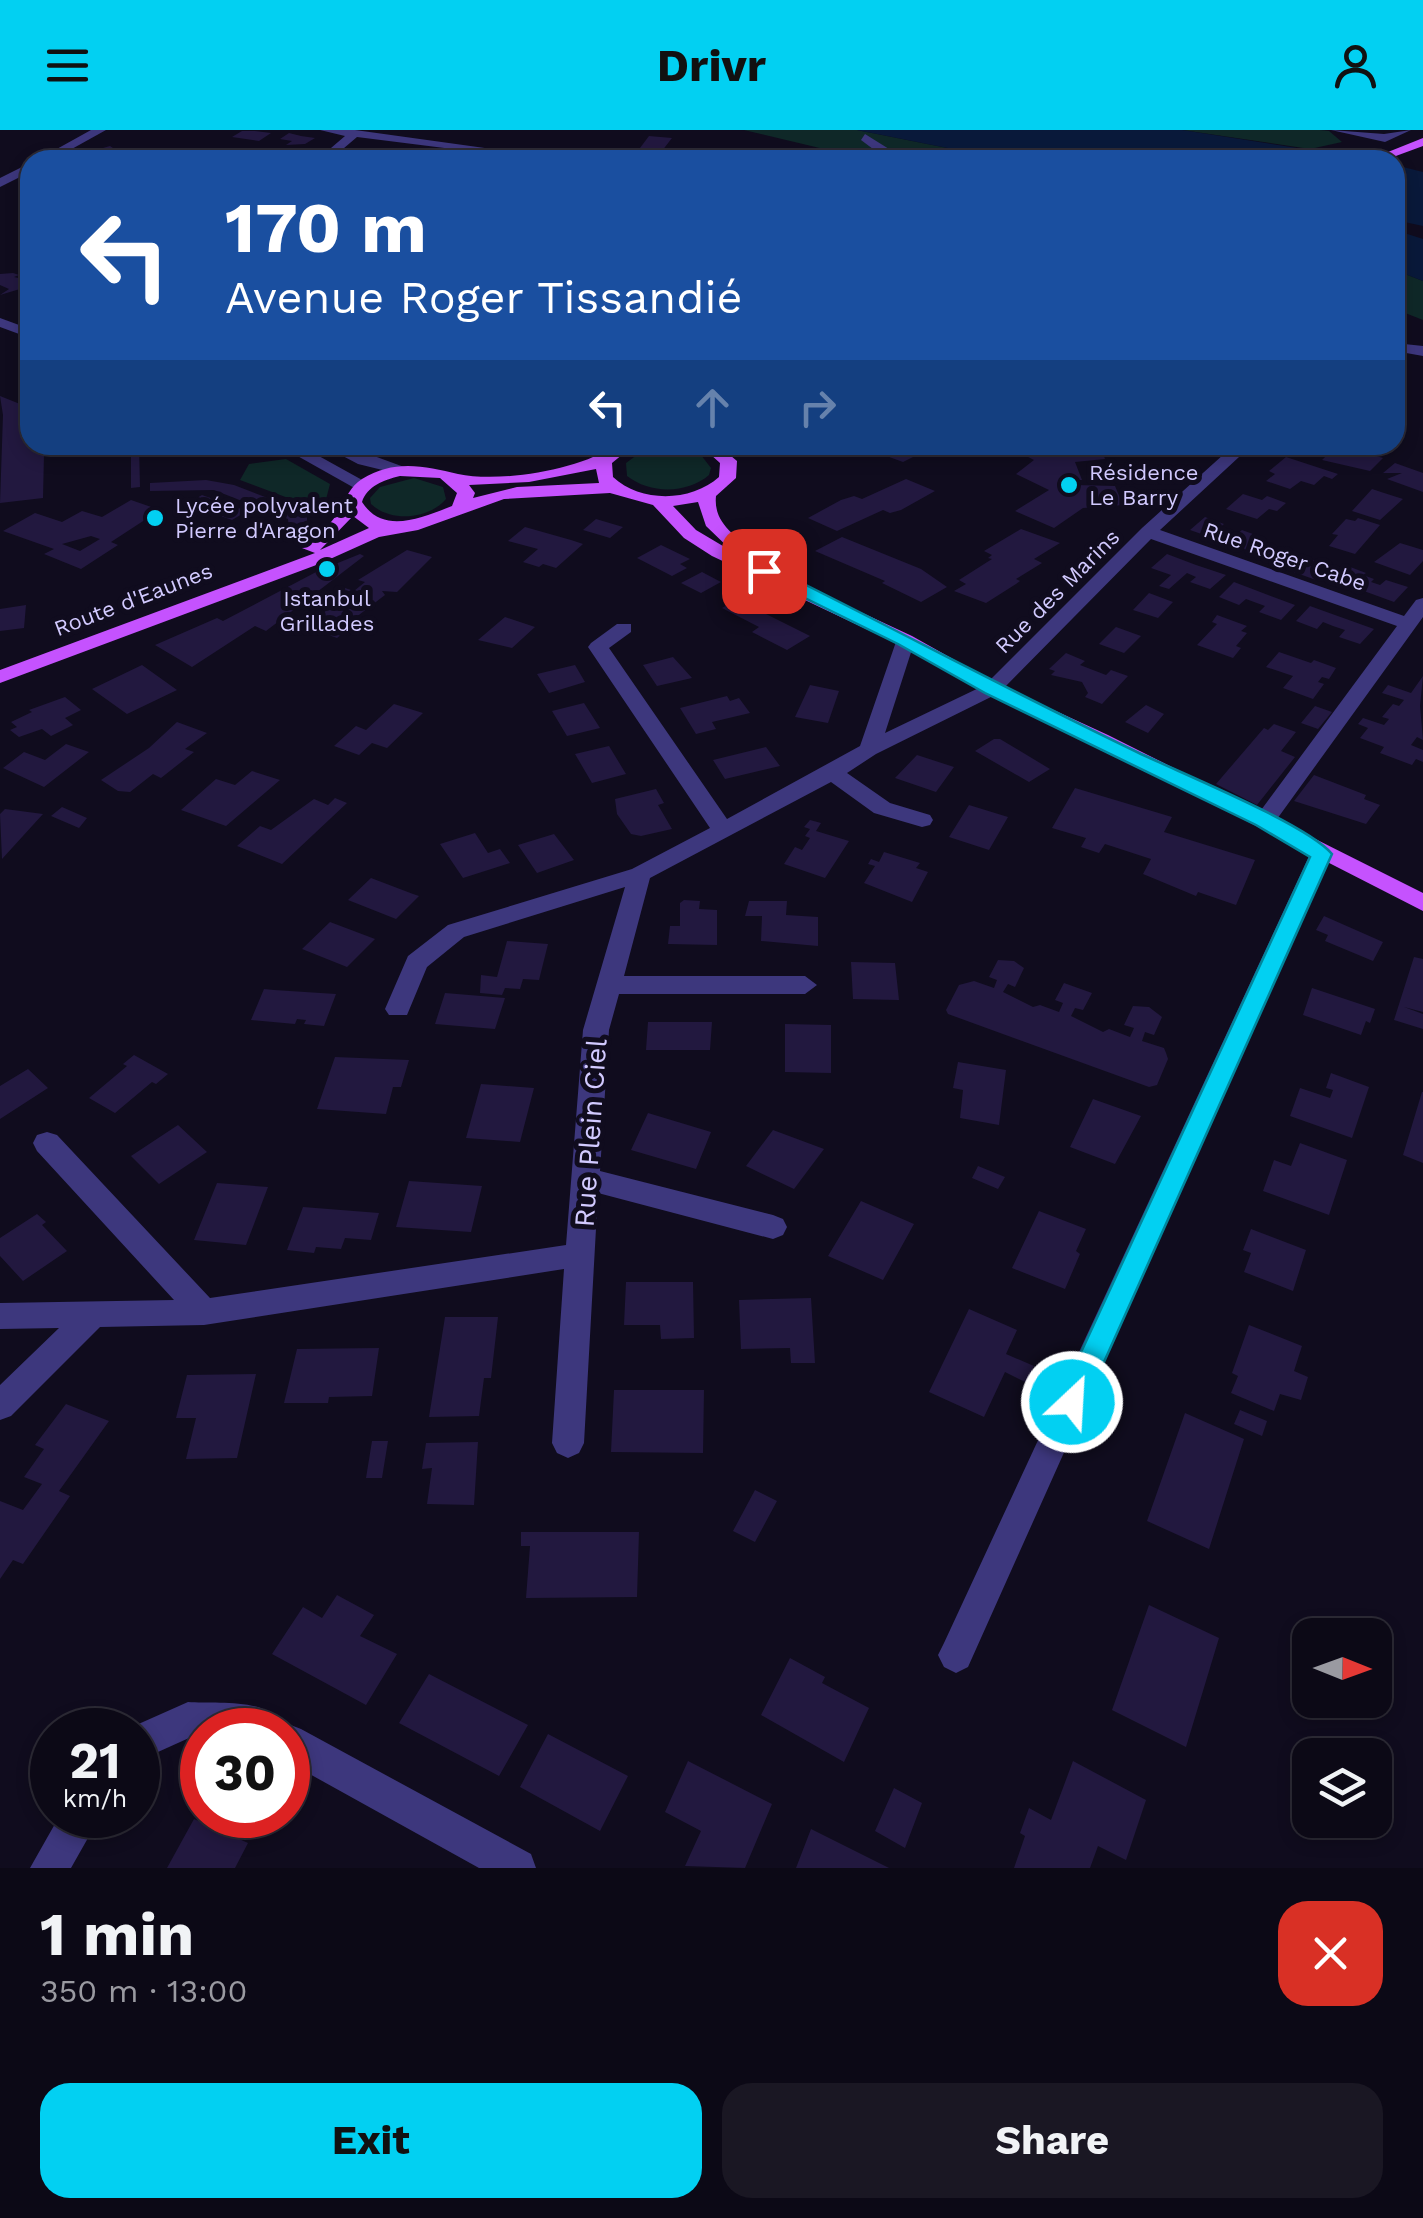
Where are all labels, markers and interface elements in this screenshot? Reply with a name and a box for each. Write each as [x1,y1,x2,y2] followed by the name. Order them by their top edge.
[40,38,95,93] icon: menu
[1328,38,1383,93] icon: person
[657,39,766,92] text: Drivr
[225,187,427,269] text: 170 m
[60,190,190,320] icon: left
[225,271,742,324] text: Avenue Roger Tissandié
[580,380,635,435] icon: left
[685,380,740,435] icon: ahead
[790,380,845,435] icon: right
[1089,460,1199,510] place label: Résidence Le Barry
[1058,474,1080,496] marker: Résidence Le Barry
[175,493,353,543] place label: Lycée polyvalent Pierre d'Aragon
[144,507,166,529] marker: Lycée polyvalent Pierre d'Aragon
[1200,517,1369,596] street label: Rue Roger Cabe
[990,524,1124,658] street label: Rue des Marins
[722,529,807,614] pin
[737,544,792,599] icon: arrive
[51,558,216,641] street label: Route d'Eaunes
[316,558,338,580] marker: Istanbul Grillades
[280,586,374,636] place label: Istanbul Grillades
[567,1037,614,1228] street label: Rue Plein Ciel
[1020,1350,1124,1454] position arrow
[1292,1618,1392,1718] north arrow
[1292,1618,1392,1838] map controls
[180,1708,310,1838] speed limit sign: 30
[69,1731,121,1790] text: 21
[1292,1738,1392,1838] button: layers
[63,1784,127,1813] text: km/h
[40,1899,194,1970] text: 1 min
[1278,1901,1383,2006] button: close
[40,1972,247,2010] text: 350 m · 13:00
[40,2083,702,2198] button: Exit
[722,2083,1383,2198] button: Share

